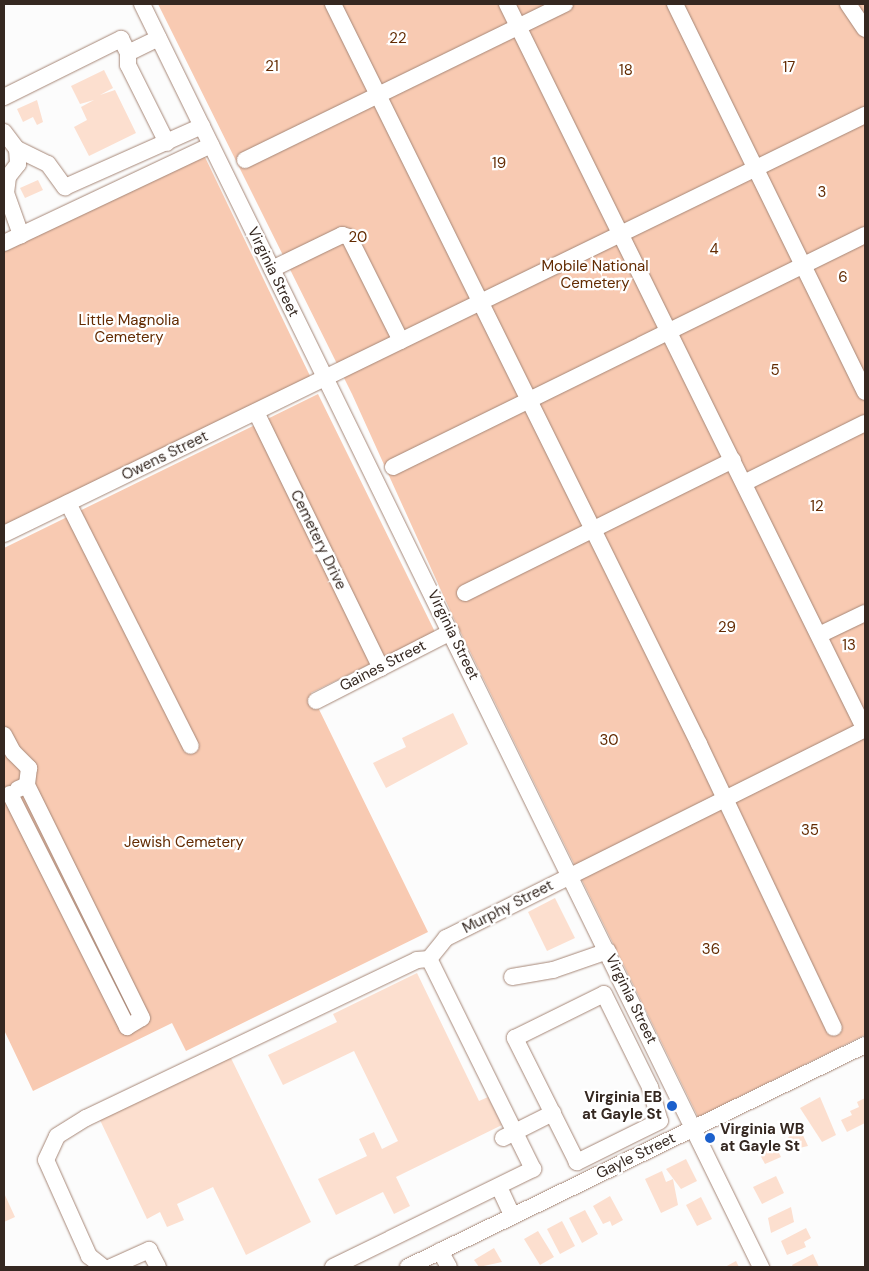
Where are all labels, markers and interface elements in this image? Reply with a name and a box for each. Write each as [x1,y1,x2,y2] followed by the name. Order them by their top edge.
[389,30,407,48] park label: 22
[265,58,279,76] park label: 21
[783,59,795,77] park label: 17
[619,62,633,80] park label: 18
[492,155,506,173] park label: 19
[818,184,826,202] park label: 3
[243,224,303,320] street label: Virginia Street
[349,229,367,247] park label: 20
[709,241,719,259] park label: 4
[541,257,649,292] park label: Mobile National Cemetery
[838,269,848,287] park label: 6
[79,311,179,346] park label: Little Magnolia Cemetery
[770,362,780,380] park label: 5
[119,427,211,485] street label: Owens Street
[286,487,350,593] street label: Cemetery Drive
[810,498,824,516] park label: 12
[423,587,483,683] street label: Virginia Street
[718,619,736,637] park label: 29
[337,637,429,695] street label: Gaines Street
[842,637,856,655] park label: 13
[599,732,619,750] park label: 30
[801,822,819,840] park label: 35
[124,834,244,852] park label: Jewish Cemetery
[460,876,556,938] street label: Murphy Street
[702,941,720,959] park label: 36
[601,951,661,1047] street label: Virginia Street
[582,1088,662,1123] place label: Virginia EB at Gayle St
[666,1100,678,1112] marker: Virginia EB at Gayle St
[720,1120,804,1155] place label: Virginia WB at Gayle St
[593,1129,679,1183] street label: Gayle Street
[704,1132,716,1144] marker: Virginia WB at Gayle St

